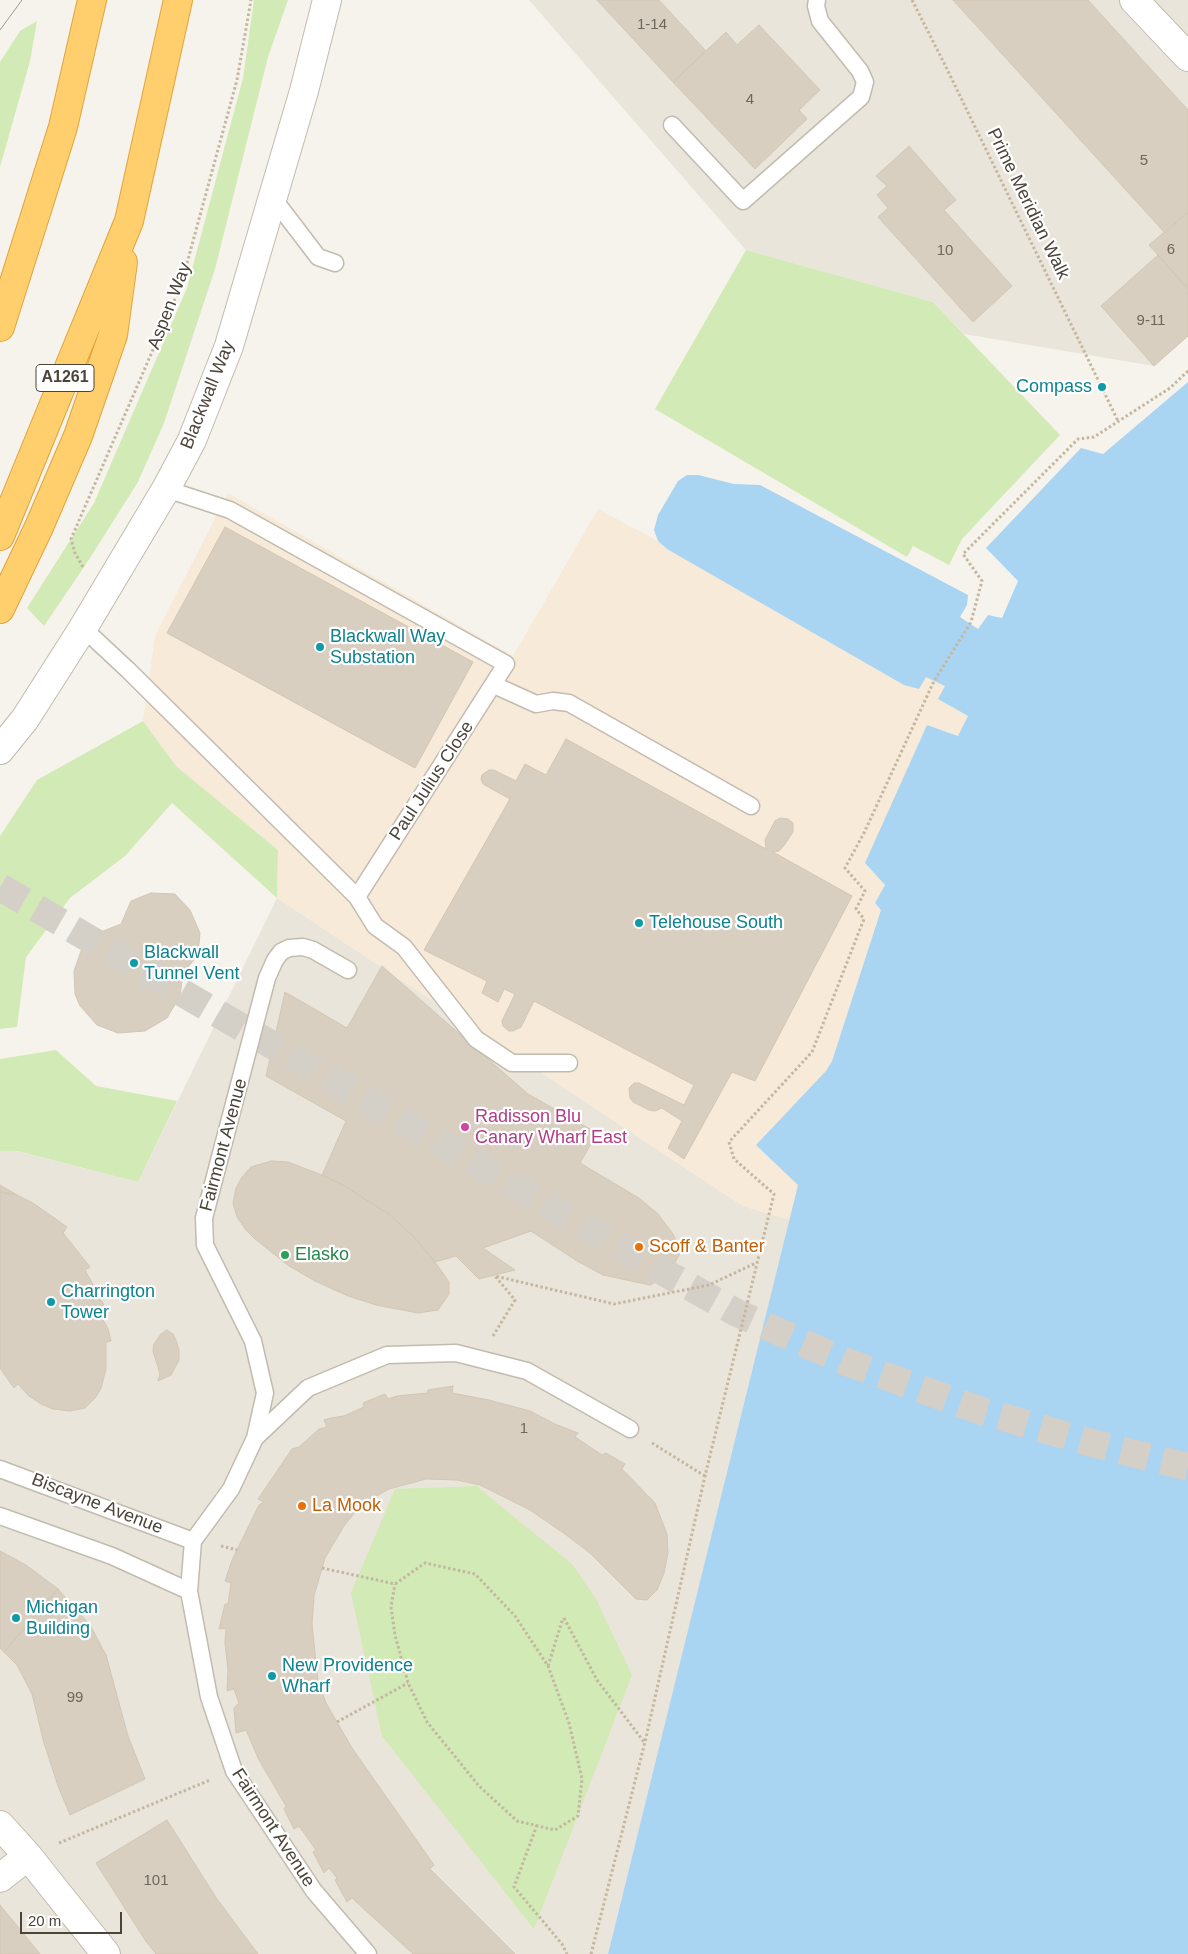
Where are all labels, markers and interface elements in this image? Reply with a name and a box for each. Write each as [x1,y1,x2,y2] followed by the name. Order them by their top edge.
[637,16,667,34] house number: 1-14
[746,91,754,109] house number: 4
[982,125,1074,283] street label: Prime Meridian Walk
[1140,152,1148,170] house number: 5
[1167,241,1175,259] house number: 6
[937,242,953,260] house number: 10
[144,259,196,353] street label: Aspen Way
[1137,312,1165,330] house number: 9-11
[176,337,240,453] street label: Blackwall Way
[36,364,94,392] road number: A1261
[1016,376,1092,398] place label: Compass
[1096,381,1108,393] marker: Compass
[330,626,445,669] place label: Blackwall Way Substation
[314,641,326,653] marker: Blackwall Way Substation
[385,717,479,845] street label: Paul Julius Close
[649,912,783,934] place label: Telehouse South
[633,917,645,929] marker: Telehouse South
[144,942,239,984] place label: Blackwall Tunnel Vent
[128,957,140,969] marker: Blackwall Tunnel Vent
[196,1076,252,1214] street label: Fairmont Avenue
[475,1106,627,1148] place label: Radisson Blu Canary Wharf East
[459,1121,471,1133] marker: Radisson Blu Canary Wharf East
[649,1236,765,1258] place label: Scoff & Banter
[633,1241,645,1253] marker: Scoff & Banter
[295,1244,349,1266] place label: Elasko
[279,1249,291,1261] marker: Elasko
[61,1281,155,1324] place label: Charrington Tower
[45,1296,57,1308] marker: Charrington Tower
[520,1420,528,1438] house number: 1
[28,1469,166,1539] street label: Biscayne Avenue
[312,1495,381,1517] place label: La Mook
[296,1500,308,1512] marker: La Mook
[26,1597,98,1640] place label: Michigan Building
[10,1612,22,1624] marker: Michigan Building
[282,1655,413,1698] place label: New Providence Wharf
[266,1670,278,1682] marker: New Providence Wharf
[67,1689,83,1707] house number: 99
[227,1765,319,1891] street label: Fairmont Avenue
[143,1872,169,1890] house number: 101
[22,1902,125,1934] scale bar
[28,1912,61,1929] text: 20 m

